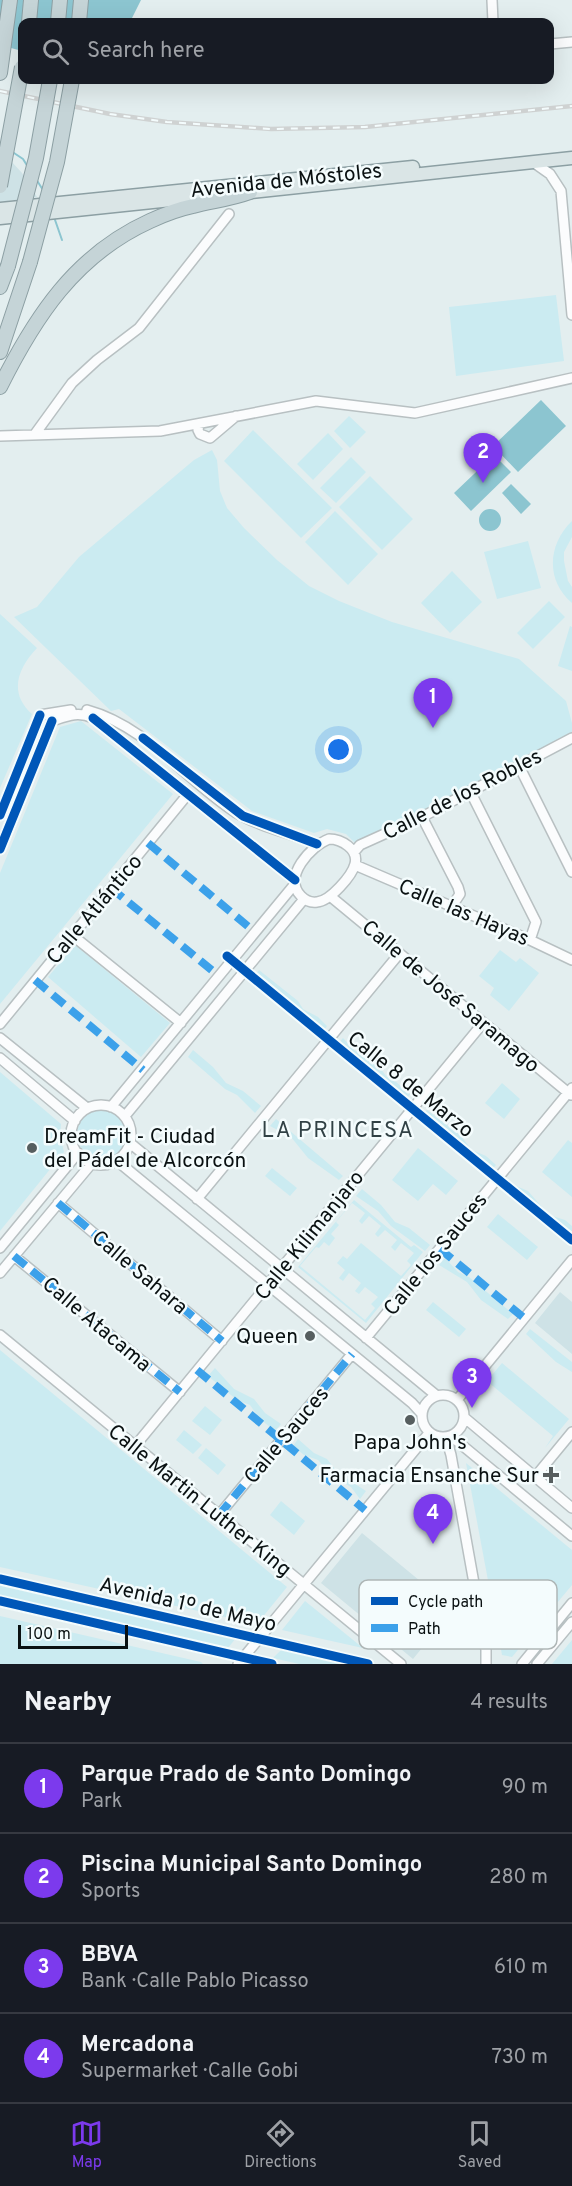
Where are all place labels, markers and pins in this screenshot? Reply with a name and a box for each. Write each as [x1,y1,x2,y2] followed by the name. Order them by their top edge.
[464,434,502,483] pin: 2
[414,678,452,728] pin: 1
[44,1124,246,1175] place label: DreamFit - Ciudad del Pádel de Alcorcón
[25,1141,39,1155] marker: DreamFit - Ciudad del Pádel de Alcorcón
[236,1324,298,1351] place label: Queen
[303,1329,317,1343] marker: Queen
[452,1358,492,1408] pin: 3
[403,1413,417,1427] marker: Papa John's
[353,1430,467,1457] place label: Papa John's
[319,1463,539,1490] place label: Farmacia Ensanche Sur
[544,1468,558,1482] marker: Farmacia Ensanche Sur
[414,1494,452,1544] pin: 4

